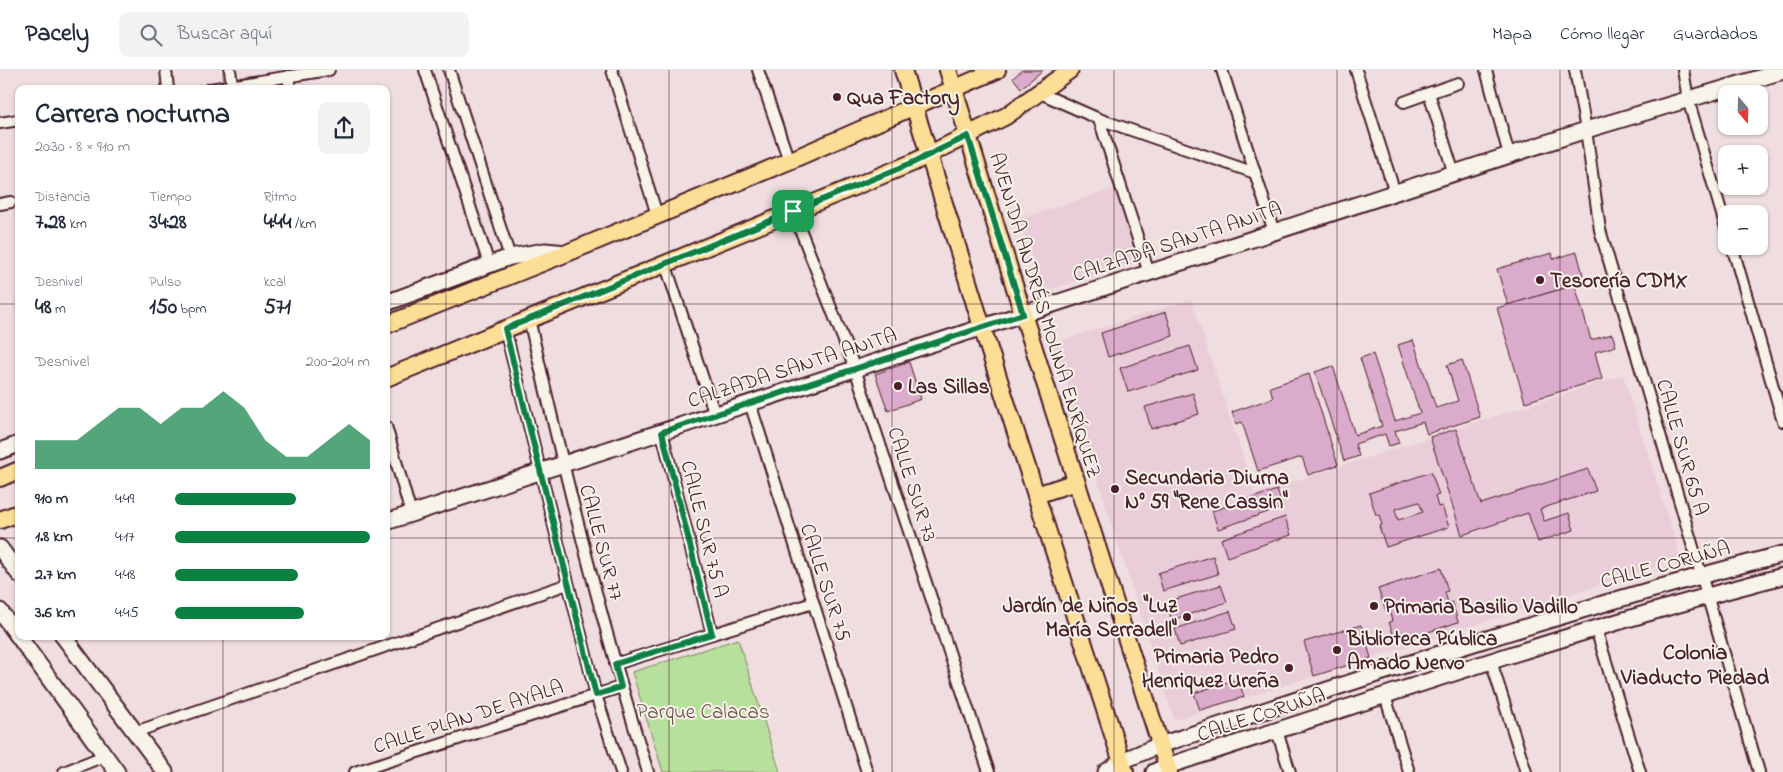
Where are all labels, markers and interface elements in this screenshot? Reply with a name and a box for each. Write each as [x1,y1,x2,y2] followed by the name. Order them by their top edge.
[119,12,469,57] search box
[25,17,89,52] text: Pacely
[137,21,165,49] icon: search
[177,21,272,48] text: Buscar aquí
[1492,22,1532,48] text: Mapa
[1560,22,1645,48] text: Cómo llegar
[1673,22,1758,48] text: Guardados
[847,84,960,116] place label: Qua Factory
[1718,85,1768,135] north arrow
[1718,85,1768,255] map controls
[831,91,843,103] marker: Qua Factory
[35,95,230,136] text: Carrera nocturna
[318,102,370,154] button: share
[35,135,130,159] text: 20:30 · 8 × 910 m
[1718,145,1768,195] button: +
[980,149,1108,482] street label: AVENIDA ANDRÉS MOLINA ENRÍQUEZ
[35,187,90,208] text: Distancia
[149,187,192,208] text: Tiempo
[264,187,297,208] text: Ritmo
[772,190,814,232] pin
[1069,195,1286,291] street label: CALZADA SANTA ANITA
[779,197,807,225] icon: arrive
[1718,205,1768,255] button: −
[35,208,66,238] text: 7.28
[149,208,187,238] text: 34:28
[264,208,291,238] text: 4:44
[66,214,87,235] text: km
[291,214,316,235] text: /km
[1550,267,1689,297] place label: Tesorería CDMX
[35,272,83,293] text: Desnivel
[149,272,181,293] text: Pulso
[264,272,286,293] text: kcal
[1534,274,1546,286] marker: Tesorería CDMX
[35,293,52,323] text: 48
[149,293,177,323] text: 150
[264,293,291,323] text: 571
[52,299,66,320] text: m
[177,299,206,320] text: bpm
[684,321,901,417] street label: CALZADA SANTA ANITA
[35,350,89,374] text: Desnivel
[306,350,370,374] text: 200–204 m
[908,373,990,403] place label: Las Sillas
[1647,376,1715,519] street label: CALLE SUR 65 A
[892,380,904,392] marker: Las Sillas
[878,423,944,546] street label: CALLE SUR 73
[672,458,735,601] street label: CALLE SUR 75 A
[1125,464,1289,518] place label: Secundaria Diurna N° 59 "Rene Cassin"
[570,481,630,604] street label: CALLE SUR 77
[1109,483,1121,495] marker: Secundaria Diurna N° 59 "Rene Cassin"
[35,487,68,511] text: 910 m
[115,487,134,511] text: 4:49
[791,520,857,645] street label: CALLE SUR 75
[35,525,73,549] text: 1.8 km
[115,525,135,549] text: 4:17
[1597,534,1734,598] street label: CALLE CORUÑA
[35,563,76,587] text: 2.7 km
[115,563,136,587] text: 4:48
[1003,592,1178,646] place label: Jardín de Niños "Luz María Serradell"
[1384,593,1578,623] place label: Primaria Basilio Vadillo
[1368,600,1380,612] marker: Primaria Basilio Vadillo
[35,601,75,625] text: 3.6 km
[115,601,139,625] text: 4:45
[1181,611,1193,623] marker: Jardín de Niños "Luz María Serradell"
[1346,625,1497,679] place label: Biblioteca Pública Amado Nervo
[1620,638,1770,695] district label: Colonia Viaducto Piedad
[1142,643,1279,697] place label: Primaria Pedro Henriquez Ureña
[1331,644,1343,656] marker: Biblioteca Pública Amado Nervo
[1283,662,1295,674] marker: Primaria Pedro Henriquez Ureña
[370,673,568,763] street label: CALLE PLAN DE AYALA
[1194,681,1330,751] street label: CALLE CORUÑA
[636,698,770,728] park label: Parque Calacas

